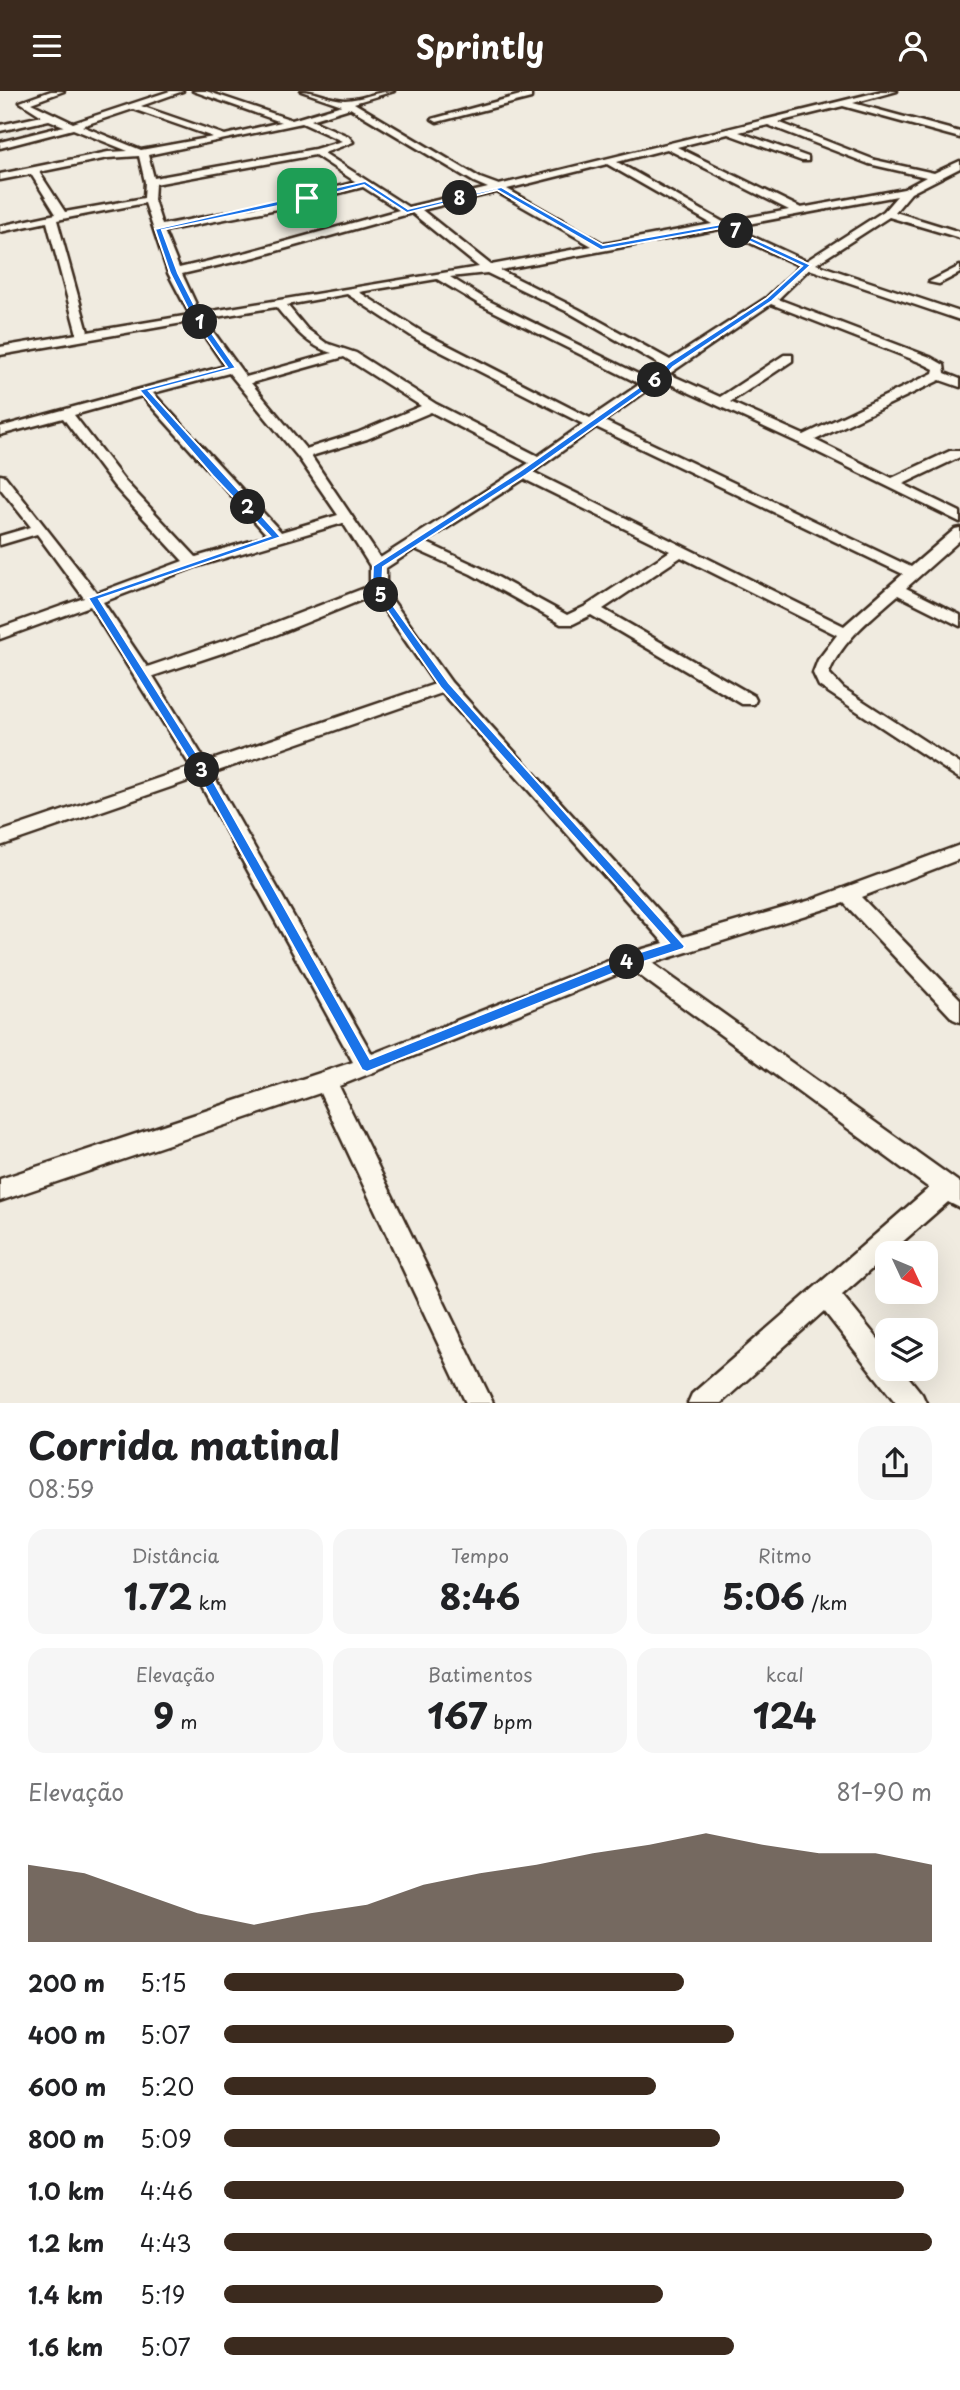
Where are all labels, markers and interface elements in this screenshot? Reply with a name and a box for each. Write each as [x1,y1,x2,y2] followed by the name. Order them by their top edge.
[416,22,544,70] text: Sprintly
[28,27,66,65] icon: menu
[894,27,932,65] icon: person
[277,168,337,228] pin
[288,179,326,217] icon: arrive
[442,181,477,215] pin: 8
[454,183,465,211] text: 8
[718,213,754,249] pin: 7
[730,216,741,244] text: 7
[182,305,218,339] pin: 1
[195,307,204,335] text: 1
[638,363,672,397] pin: 6
[648,365,661,393] text: 6
[230,489,266,525] pin: 2
[241,492,254,520] text: 2
[364,577,398,613] pin: 5
[374,580,387,608] text: 5
[184,753,220,787] pin: 3
[195,755,208,783] text: 3
[610,945,644,979] pin: 4
[620,947,633,975] text: 4
[875,1241,938,1304] north arrow
[875,1241,938,1381] map controls
[875,1318,938,1381] button: layers
[28,1416,340,1473] text: Corrida matinal
[858,1426,932,1500] button: share
[28,1471,94,1506] text: 08:59
[132,1541,219,1569] text: Distância
[451,1541,509,1569] text: Tempo
[758,1541,811,1569] text: Ritmo
[124,1569,192,1622] text: 1.72
[440,1569,520,1622] text: 8:46
[722,1569,805,1622] text: 5:06
[192,1588,227,1616] text: km
[805,1588,848,1616] text: /km
[136,1660,215,1688] text: Elevação
[428,1660,532,1688] text: Batimentos
[766,1660,804,1688] text: kcal
[153,1688,174,1741] text: 9
[427,1688,487,1741] text: 167
[753,1688,817,1741] text: 124
[174,1707,198,1735] text: m
[487,1707,533,1735] text: bpm
[28,1774,124,1809] text: Elevação
[837,1774,932,1809] text: 81–90 m
[28,1965,105,2000] text: 200 m
[140,1965,186,2000] text: 5:15
[28,2017,106,2052] text: 400 m
[140,2017,191,2052] text: 5:07
[28,2069,106,2104] text: 600 m
[140,2069,194,2104] text: 5:20
[28,2121,105,2156] text: 800 m
[140,2121,192,2156] text: 5:09
[28,2173,105,2208] text: 1.0 km
[140,2173,193,2208] text: 4:46
[28,2225,104,2260] text: 1.2 km
[140,2225,192,2260] text: 4:43
[28,2277,103,2312] text: 1.4 km
[140,2277,185,2312] text: 5:19
[28,2329,103,2364] text: 1.6 km
[140,2329,191,2364] text: 5:07

